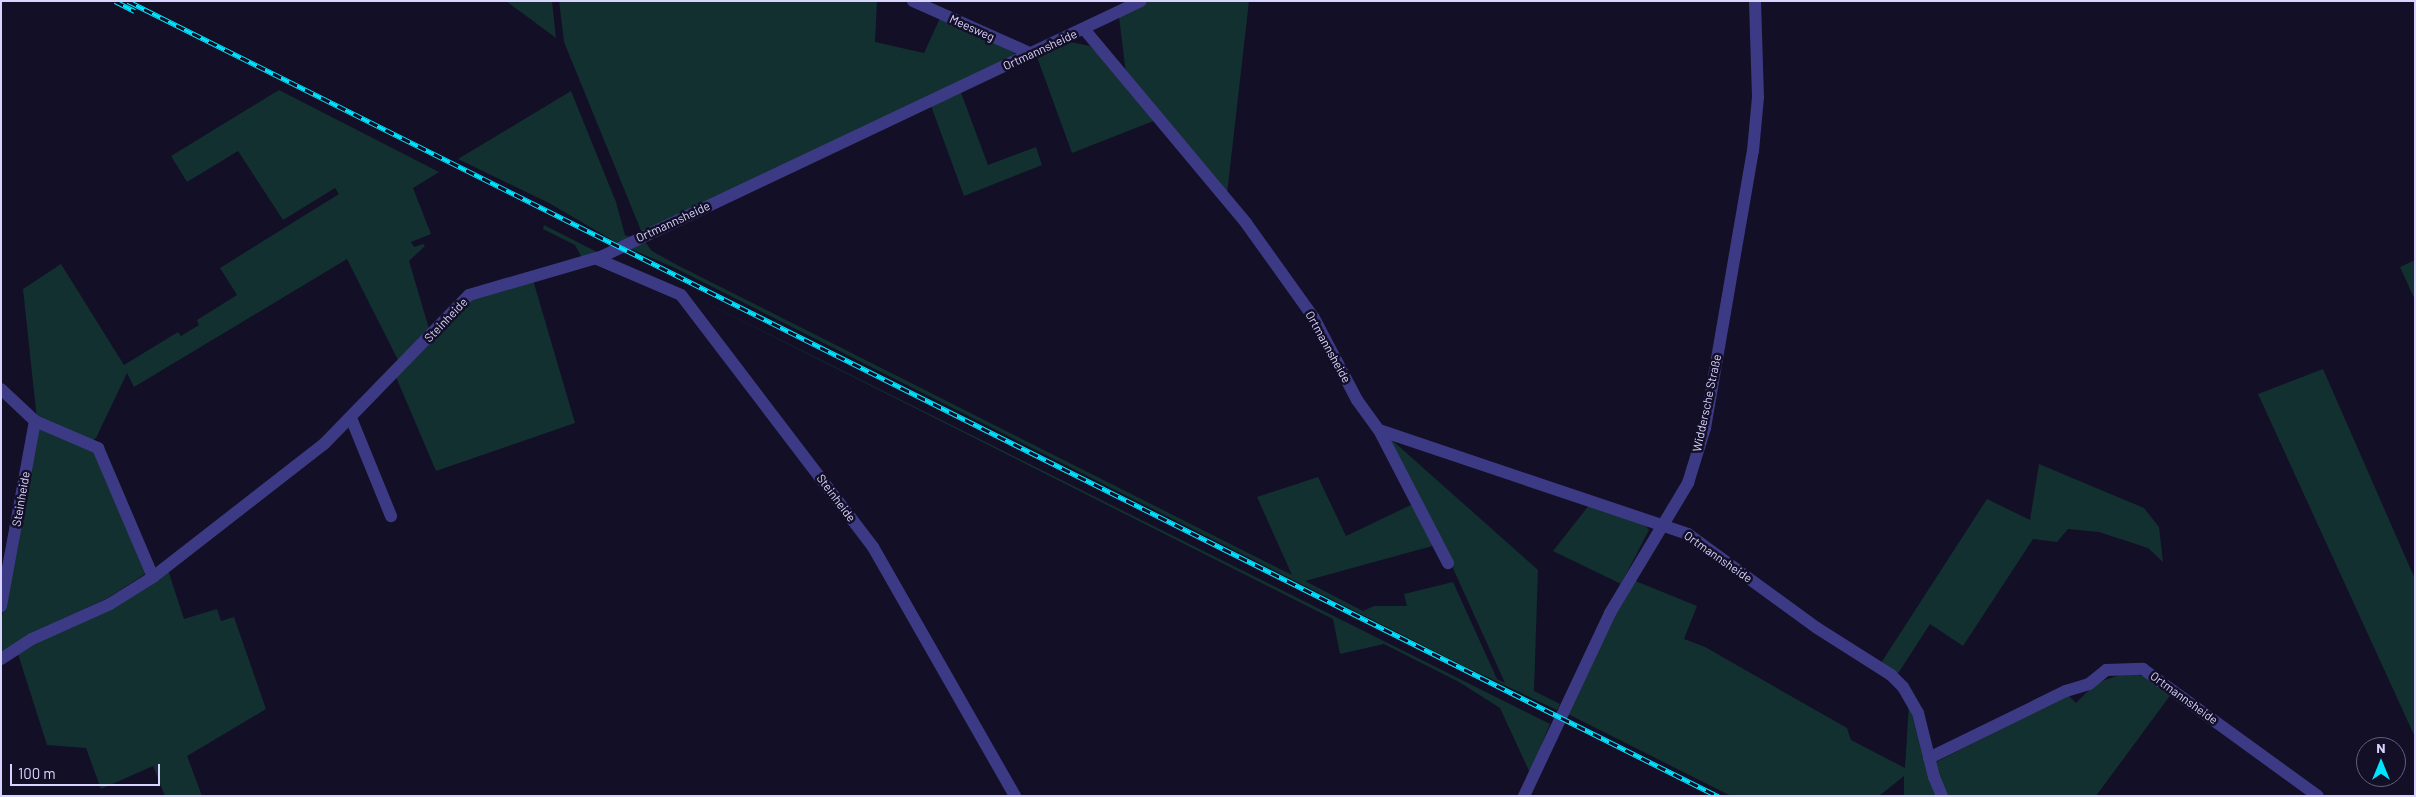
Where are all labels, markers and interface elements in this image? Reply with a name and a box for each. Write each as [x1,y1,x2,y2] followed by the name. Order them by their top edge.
[947,12,997,44] street label: Meesweg
[1001,27,1079,73] street label: Ortmannsheide
[634,199,712,245] street label: Ortmannsheide
[421,295,471,345] street label: Steinheide
[1302,309,1354,385] street label: Ortmannsheide
[1690,353,1724,453] street label: Widdersche Straße
[9,470,33,528] street label: Steinheide
[813,471,859,525] street label: Steinheide
[1681,528,1755,586] street label: Ortmannsheide
[2147,669,2221,727] street label: Ortmannsheide
[2356,737,2406,787] north arrow
[2376,739,2386,756] text: N
[12,754,162,786] scale bar
[18,764,56,782] text: 100 m

